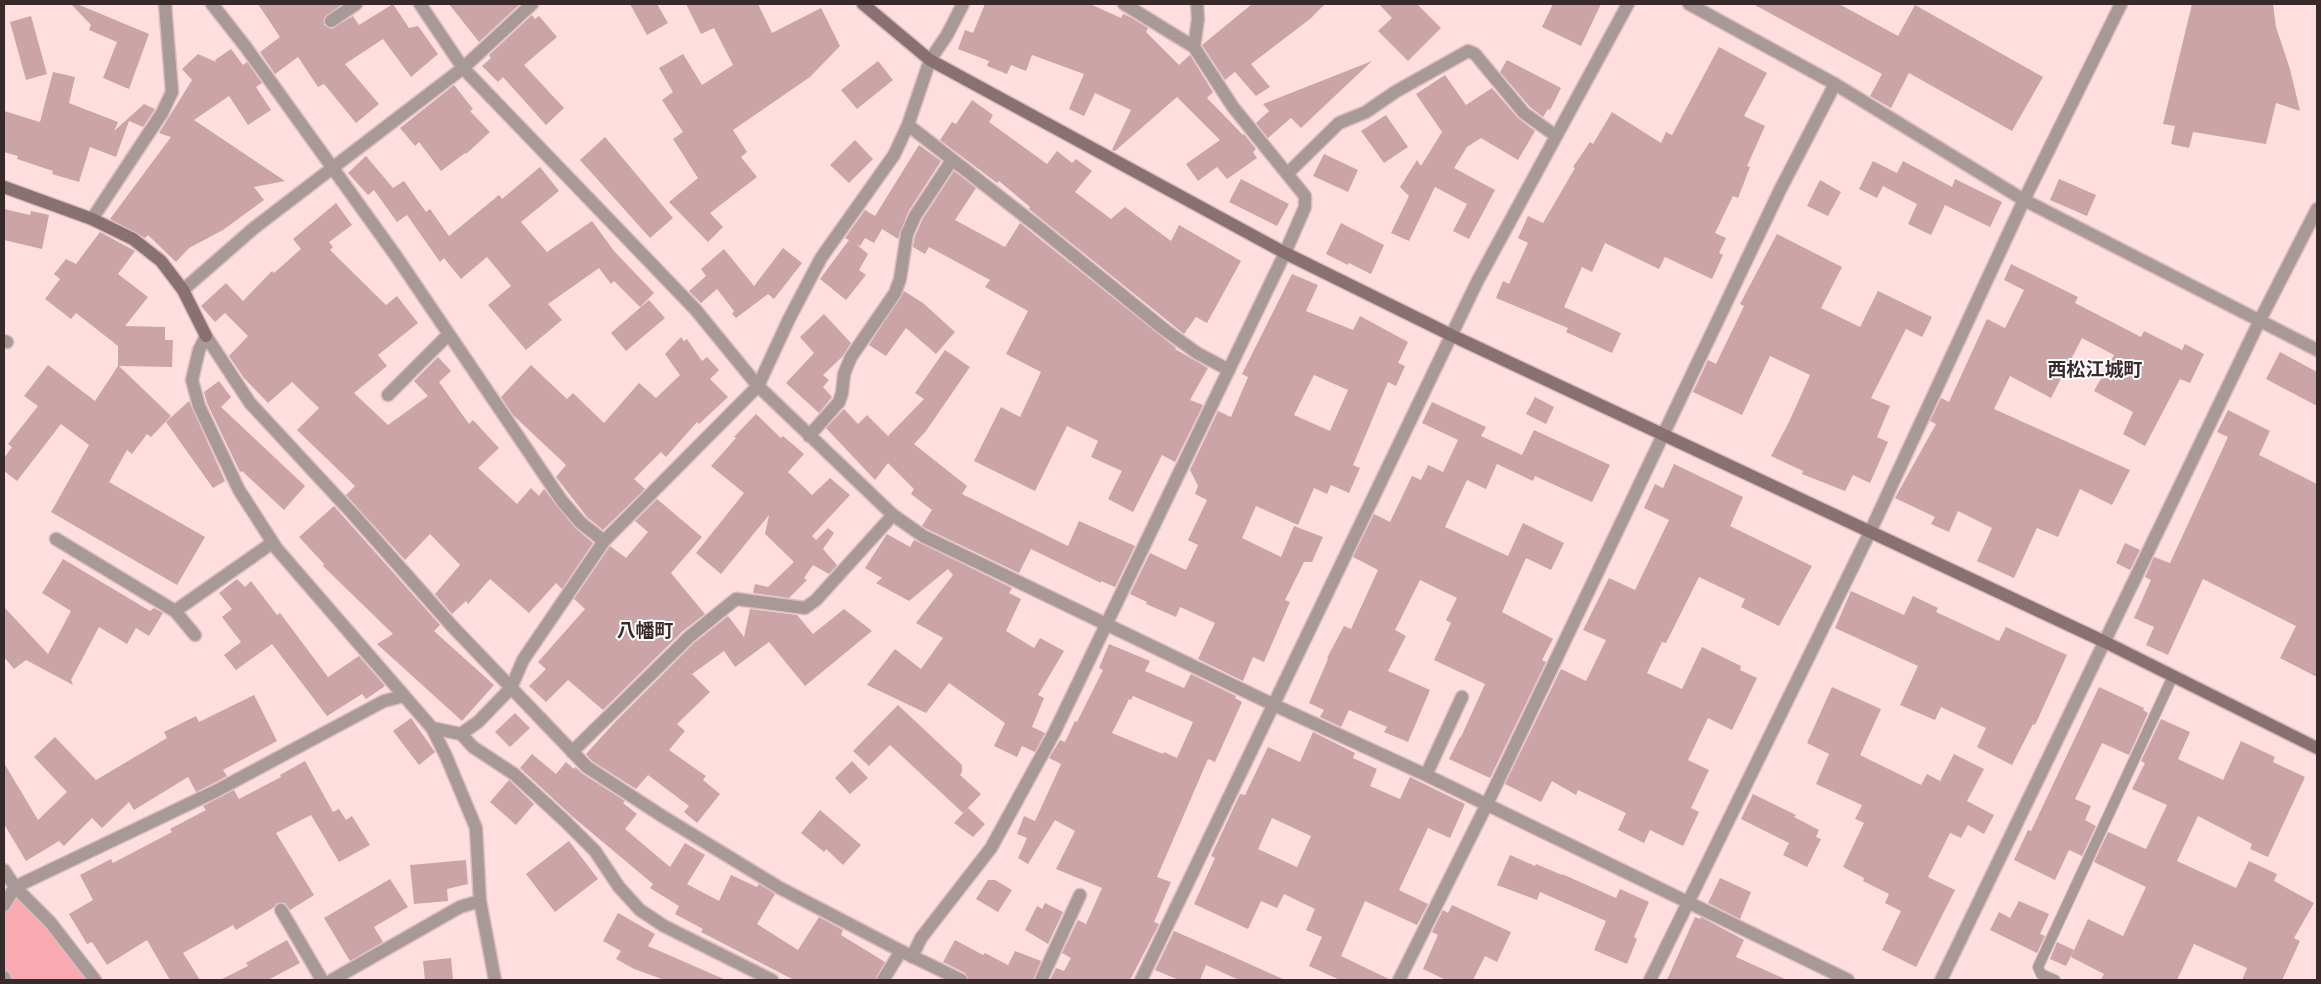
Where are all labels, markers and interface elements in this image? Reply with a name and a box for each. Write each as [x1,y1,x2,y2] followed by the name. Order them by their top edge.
[2048,360,2142,382] district label: 西松江城町
[617,621,673,643] district label: 八幡町

